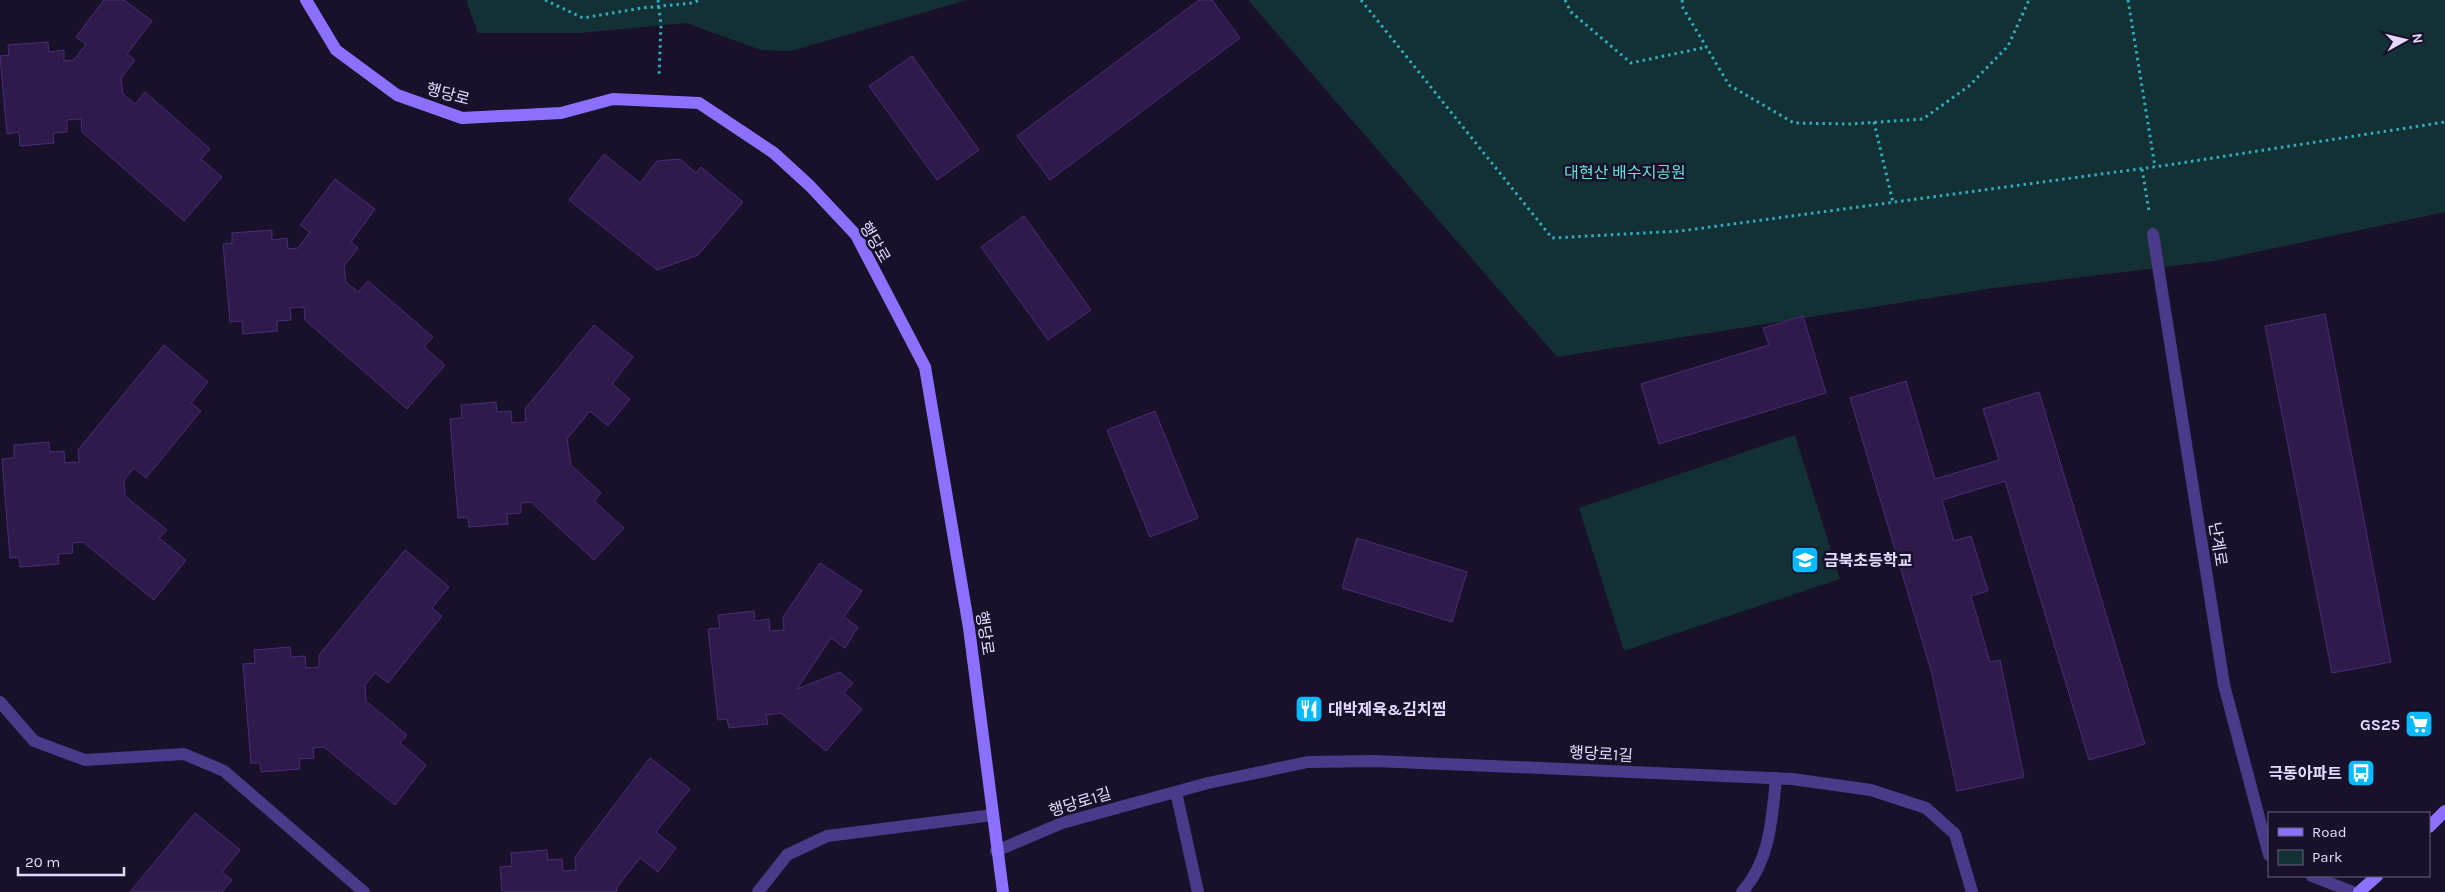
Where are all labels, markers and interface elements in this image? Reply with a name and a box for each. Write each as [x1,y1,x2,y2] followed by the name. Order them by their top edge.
[2380,15,2430,65] north arrow
[2408,32,2426,44] text: N
[424,79,472,109] street label: 행당로
[1564,163,1686,182] park label: 대현산 배수지공원
[856,218,894,266] street label: 행당로
[2205,521,2231,568] street label: 난계로
[1790,545,1820,575] school or university icon: 금북초등학교
[1824,551,1913,570] place label: 금북초등학교
[972,610,998,657] street label: 행당로
[1294,694,1324,724] restaurant icon: 대박제육&김치찜
[1328,700,1446,719] place label: 대박제육&김치찜
[2404,709,2434,739] supermarket icon: GS25
[2360,715,2400,734] place label: GS25
[1568,743,1634,765] street label: 행당로1길
[2346,758,2376,788] bus stop icon: 극동아파트
[2268,764,2342,783] place label: 극동아파트
[1047,784,1113,820] street label: 행당로1길
[2268,812,2430,877] legend
[2312,823,2347,841] text: Road
[18,844,124,876] scale bar
[2312,848,2342,866] text: Park
[25,853,60,871] text: 20 m

